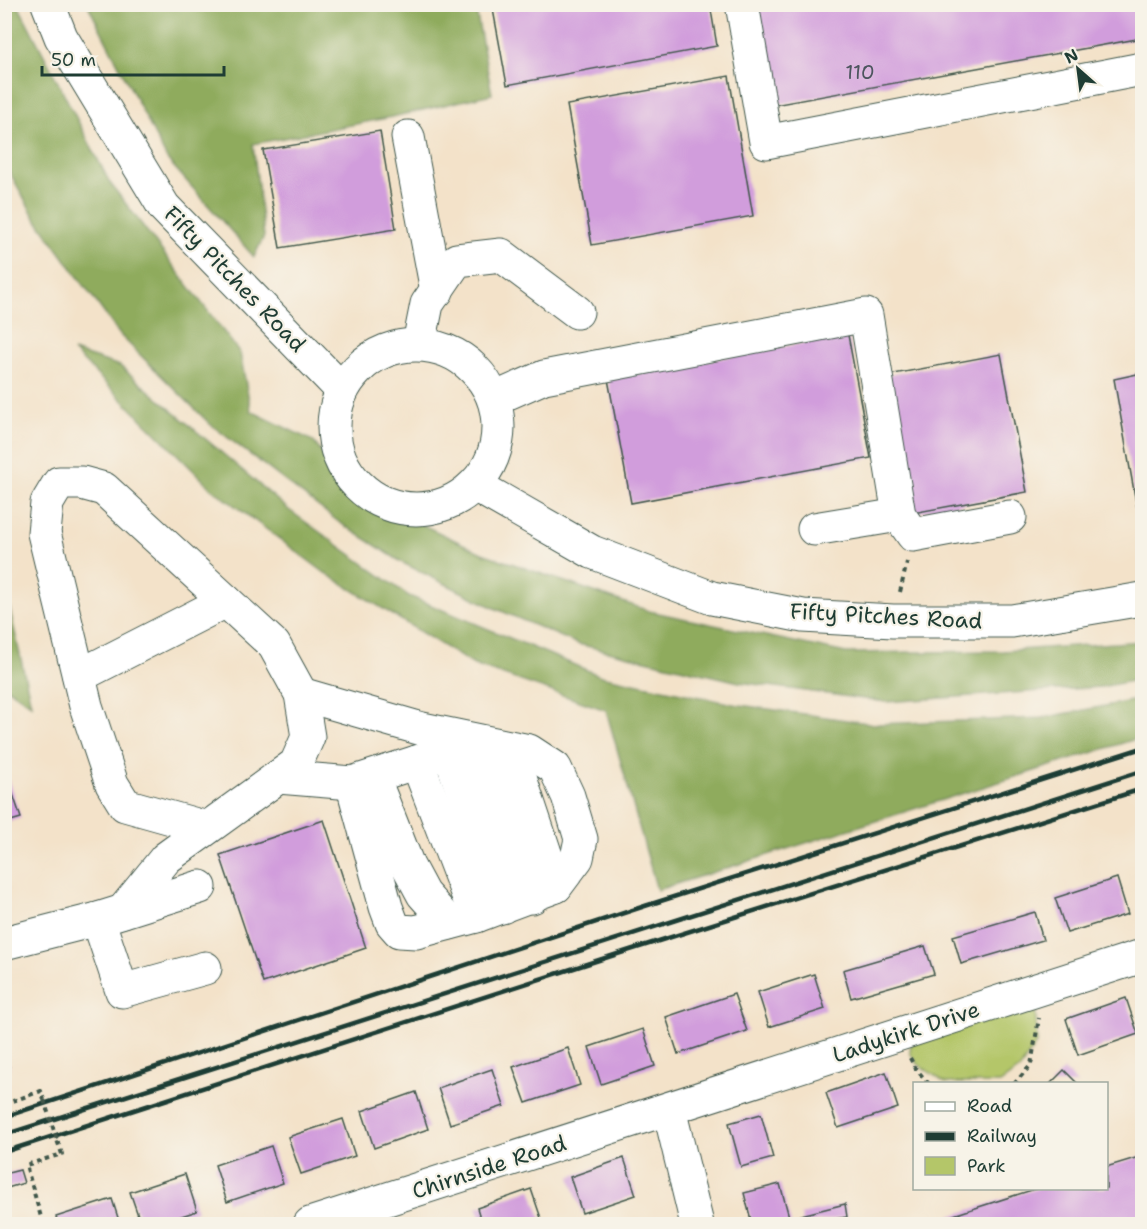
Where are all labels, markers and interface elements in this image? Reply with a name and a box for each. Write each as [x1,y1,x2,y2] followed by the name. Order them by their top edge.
[42,39,224,77] scale bar
[1048,39,1108,99] north arrow
[1061,44,1082,68] text: N
[51,48,96,72] text: 50 m
[845,59,875,85] house number: 110
[158,200,312,358] street label: Fifty Pitches Road
[789,596,983,636] street label: Fifty Pitches Road
[829,995,983,1069] street label: Ladykirk Drive
[913,1082,1108,1190] legend
[967,1094,1012,1118] text: Road
[967,1124,1037,1148] text: Railway
[408,1128,570,1206] street label: Chirnside Road
[967,1154,1006,1178] text: Park

